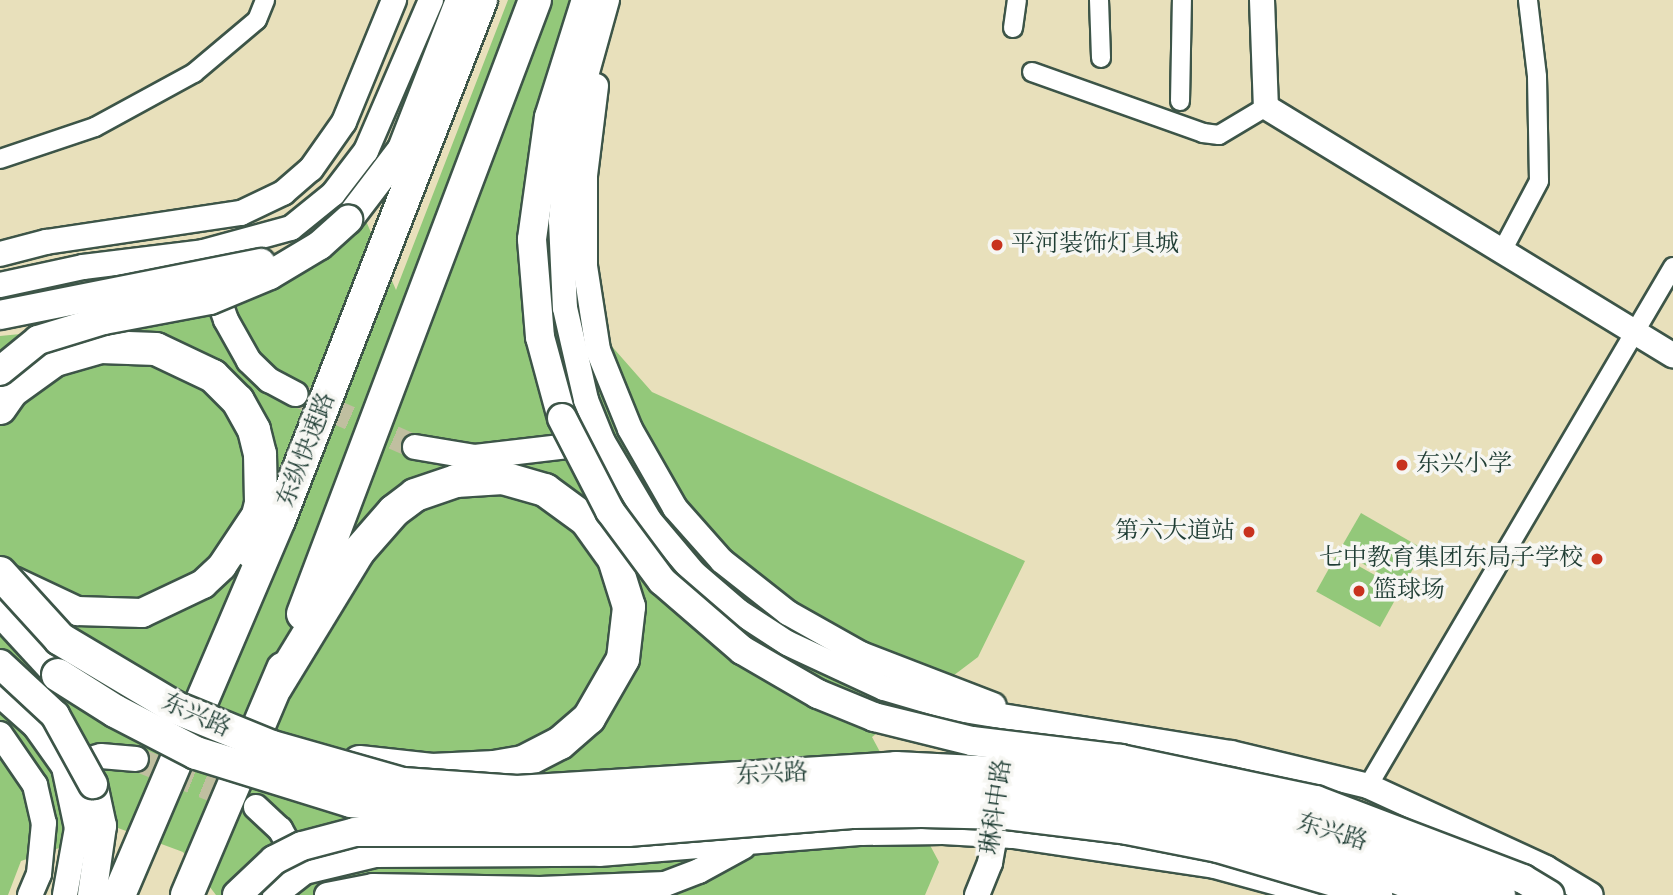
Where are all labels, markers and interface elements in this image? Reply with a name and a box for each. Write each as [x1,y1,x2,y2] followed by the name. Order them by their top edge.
[1011,231,1179,259] place label: 平河装饰灯具城
[989,237,1005,253] marker: 平河装饰灯具城
[272,389,342,511] street label: 东纵快速路
[1416,451,1512,479] place label: 东兴小学
[1394,457,1410,473] marker: 东兴小学
[1115,518,1235,546] place label: 第六大道站
[1241,524,1257,540] marker: 第六大道站
[1319,545,1583,573] place label: 七中教育集团东局子学校
[1589,551,1605,567] marker: 七中教育集团东局子学校
[1373,577,1445,605] place label: 篮球场
[1351,583,1367,599] marker: 篮球场
[157,688,235,744] street label: 东兴路
[976,757,1018,857] street label: 琳科中路
[735,759,809,791] street label: 东兴路
[1293,809,1371,857] street label: 东兴路

